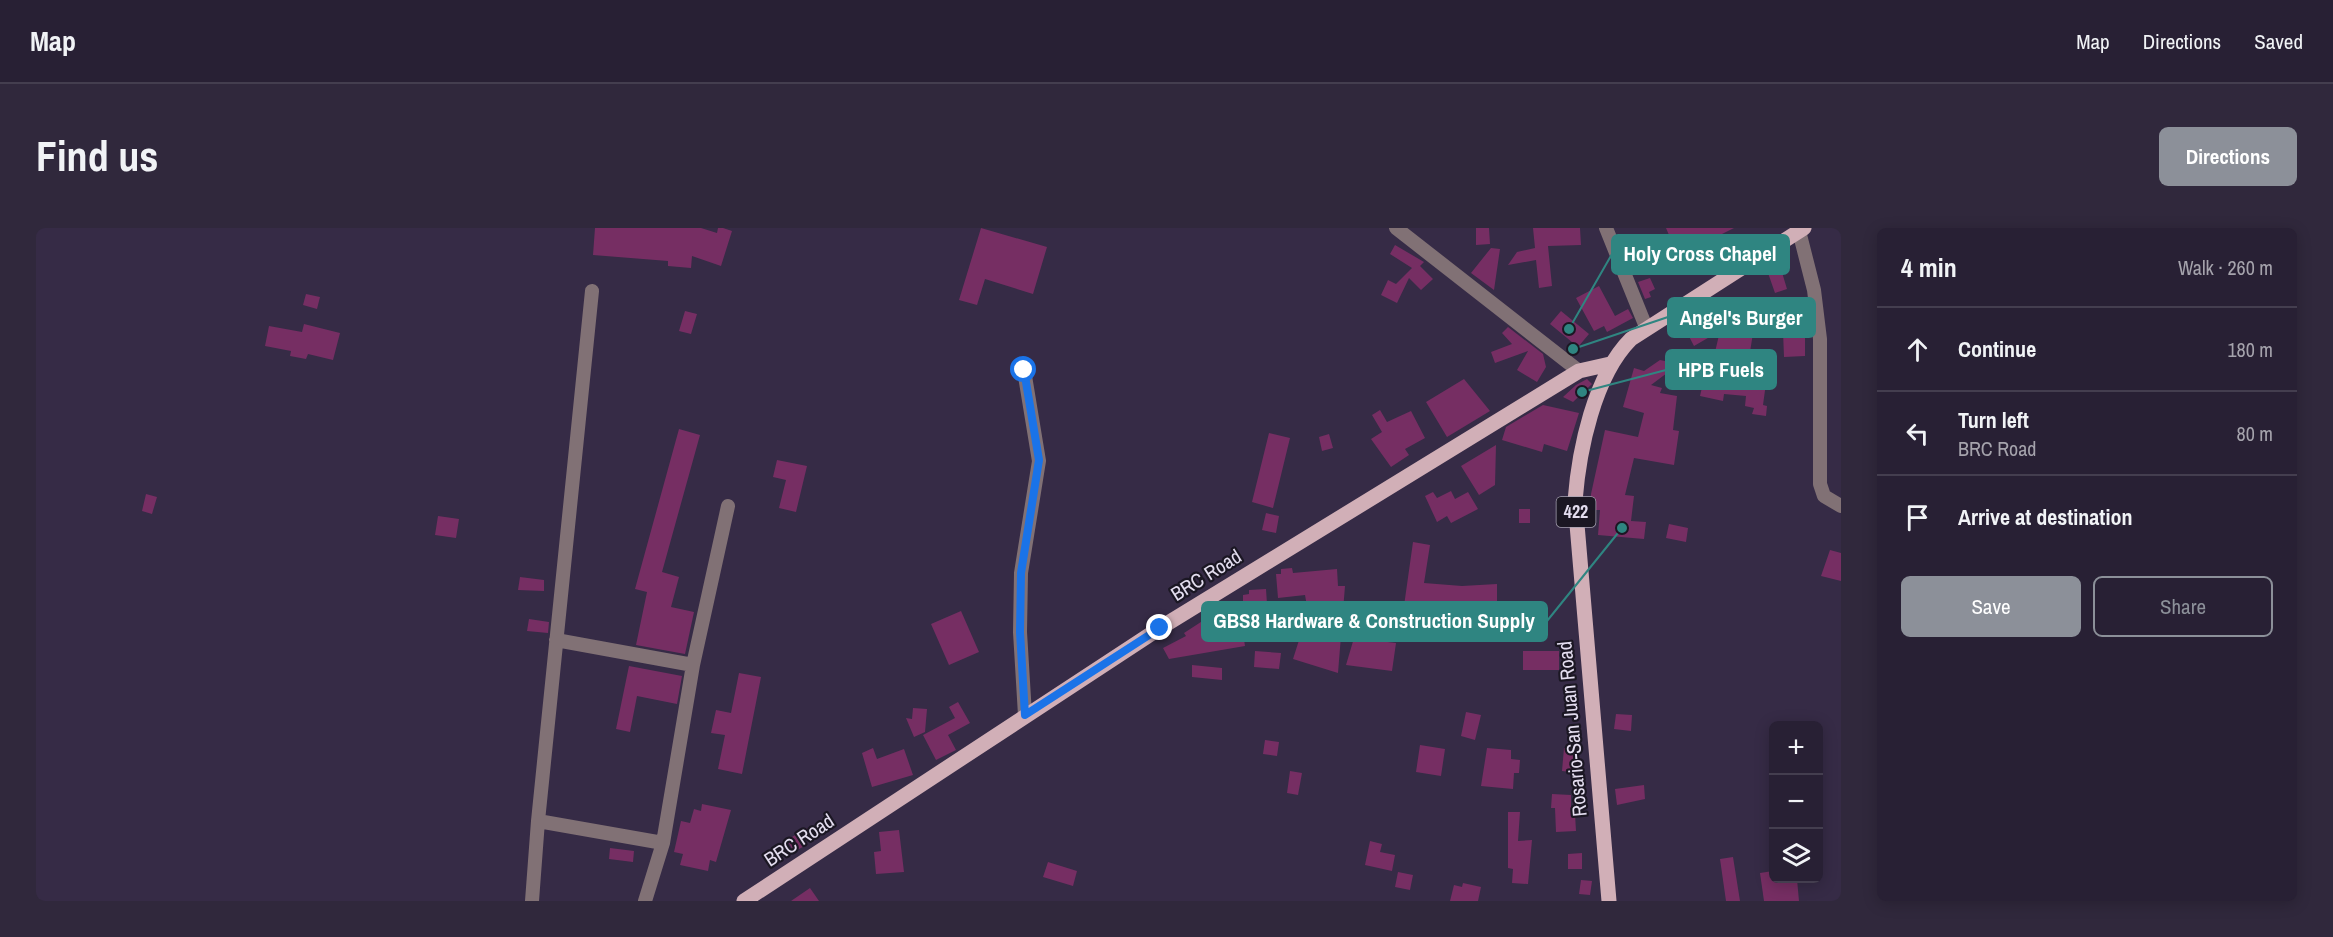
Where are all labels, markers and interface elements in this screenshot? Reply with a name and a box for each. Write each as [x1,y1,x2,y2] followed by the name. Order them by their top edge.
[30,22,76,60] text: Map
[2076,27,2110,56] text: Map
[2143,27,2221,56] text: Directions
[2254,27,2303,56] text: Saved
[2159,127,2297,186] button: Directions
[36,128,158,184] text: Find us
[1612,235,1789,274] callout: Holy Cross Chapel
[1623,239,1777,268] text: Holy Cross Chapel
[1901,250,1957,285] text: 4 min
[2178,254,2273,281] text: Walk · 260 m
[1668,298,1815,337] callout: Angel's Burger
[1680,303,1803,332] text: Angel's Burger
[1901,333,1934,366] icon: ahead
[1958,334,2036,364] text: Continue
[2227,336,2273,363] text: 180 m
[1666,350,1776,389] callout: HPB Fuels
[1678,355,1764,384] text: HPB Fuels
[1010,356,1036,382] route start
[1958,405,2029,435] text: Turn left
[1901,417,1934,450] icon: left
[2237,420,2273,447] text: 80 m
[1958,435,2036,462] text: BRC Road
[1556,497,1596,527] road number: 422
[1901,501,1934,534] icon: arrive
[1958,502,2132,532] text: Arrive at destination
[1165,542,1246,607] street label: BRC Road
[1901,576,2081,637] button: Save
[2093,576,2273,637] button: Share
[1202,602,1547,641] callout: GBS8 Hardware & Construction Supply
[1213,606,1535,635] text: GBS8 Hardware & Construction Supply
[1146,614,1172,640] route end
[1550,640,1593,818] street label: Rosario-San Juan Road
[1769,721,1823,883] map controls
[1769,721,1823,775] button: +
[1769,775,1823,829] button: −
[759,807,839,872] street label: BRC Road
[1769,829,1823,883] button: layers

